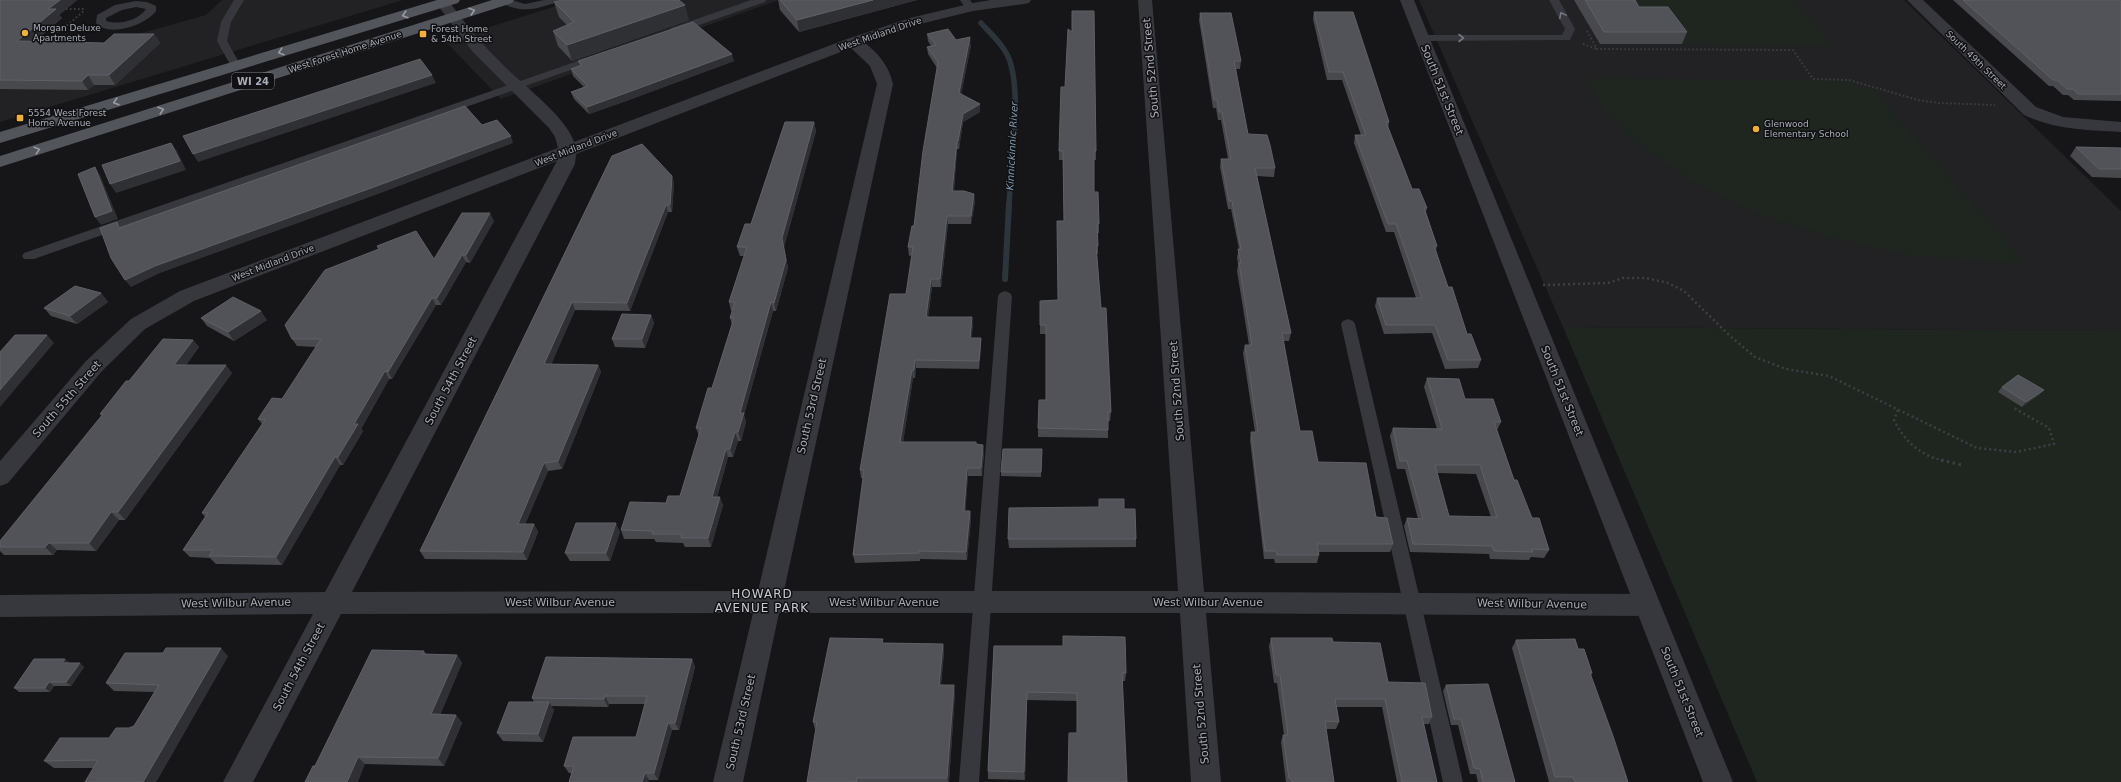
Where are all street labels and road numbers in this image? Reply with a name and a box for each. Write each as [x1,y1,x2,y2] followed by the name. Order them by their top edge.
[837,15,923,53] street label: West Midland Drive
[1140,17,1162,119] street label: South 52nd Street
[287,29,403,75] street label: West Forest Home Avenue
[1944,29,2009,92] street label: South 49th Street
[1418,43,1466,138] street label: South 51st Street
[232,73,274,89] road number: WI 24
[533,128,619,168] street label: West Midland Drive
[230,243,316,283] street label: West Midland Drive
[422,334,480,427] street label: South 54th Street
[1167,340,1187,442] street label: South 52nd Street
[1538,344,1586,439] street label: South 51st Street
[795,356,829,455] street label: South 53rd Street
[30,357,104,440] street label: South 55th Street
[181,596,291,610] street label: West Wilbur Avenue
[505,596,615,609] street label: West Wilbur Avenue
[829,596,939,609] street label: West Wilbur Avenue
[1153,596,1263,609] street label: West Wilbur Avenue
[1477,597,1587,611] street label: West Wilbur Avenue
[270,620,328,713] street label: South 54th Street
[1658,645,1706,740] street label: South 51st Street
[1190,663,1212,765] street label: South 52nd Street
[724,672,758,771] street label: South 53rd Street

